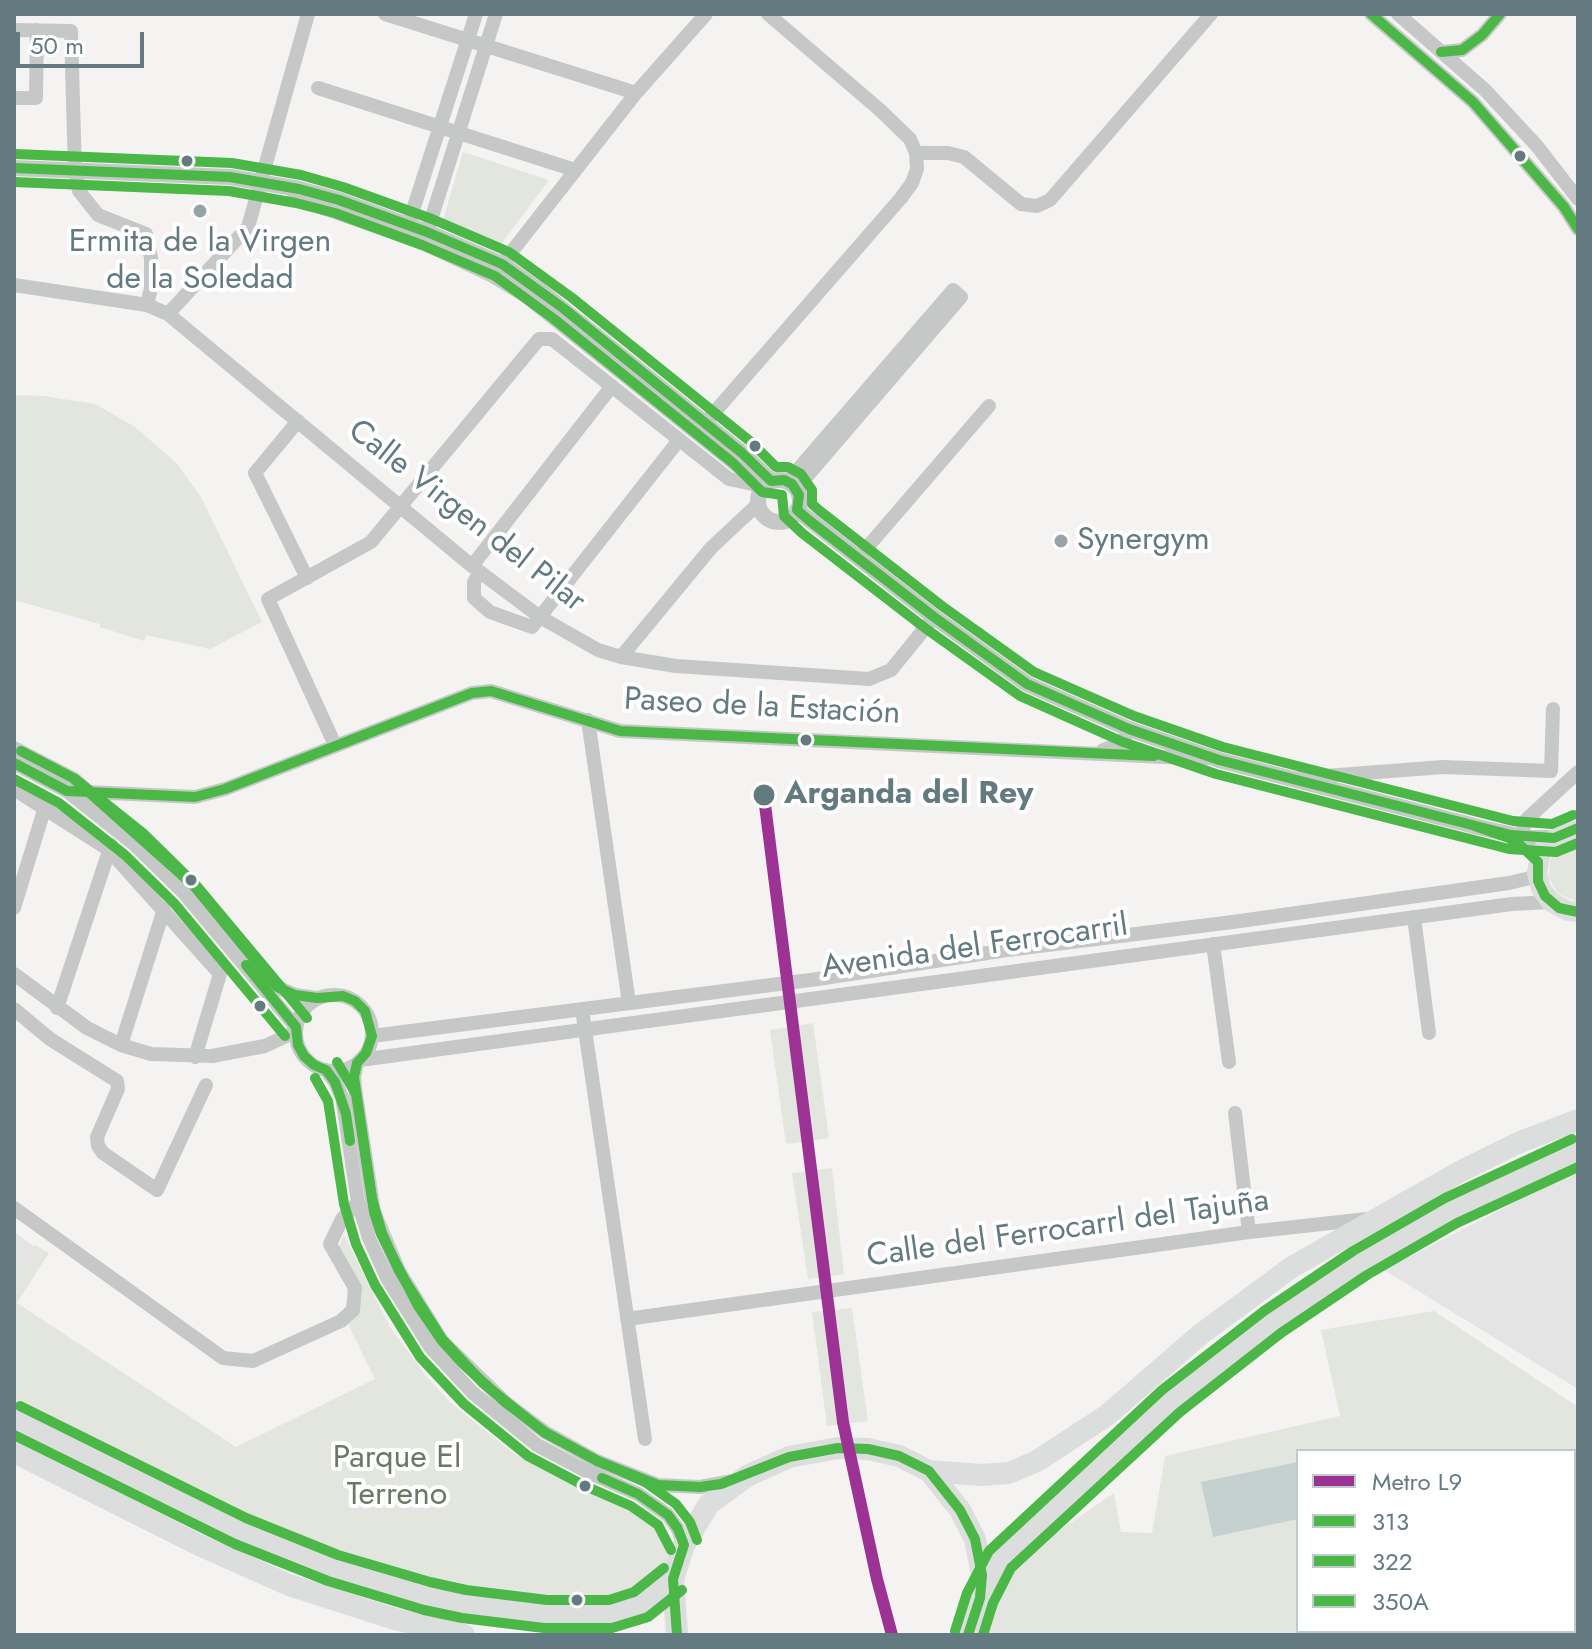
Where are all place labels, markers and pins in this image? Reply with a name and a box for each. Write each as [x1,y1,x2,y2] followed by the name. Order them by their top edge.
[1512,148,1528,164] unlabelled marker
[179,153,195,169] unlabelled marker
[191,202,209,220] marker: Ermita de la Virgen de la Soledad
[69,224,331,299] place label: Ermita de la Virgen de la Soledad
[747,438,763,454] unlabelled marker
[1077,522,1210,560] place label: Synergym
[1052,532,1070,550] marker: Synergym
[798,732,814,748] unlabelled marker
[784,776,1034,814] place label: Arganda del Rey
[751,782,777,808] marker: Arganda del Rey
[183,872,199,888] unlabelled marker
[252,998,268,1014] unlabelled marker
[577,1478,593,1494] unlabelled marker
[569,1592,585,1608] unlabelled marker

